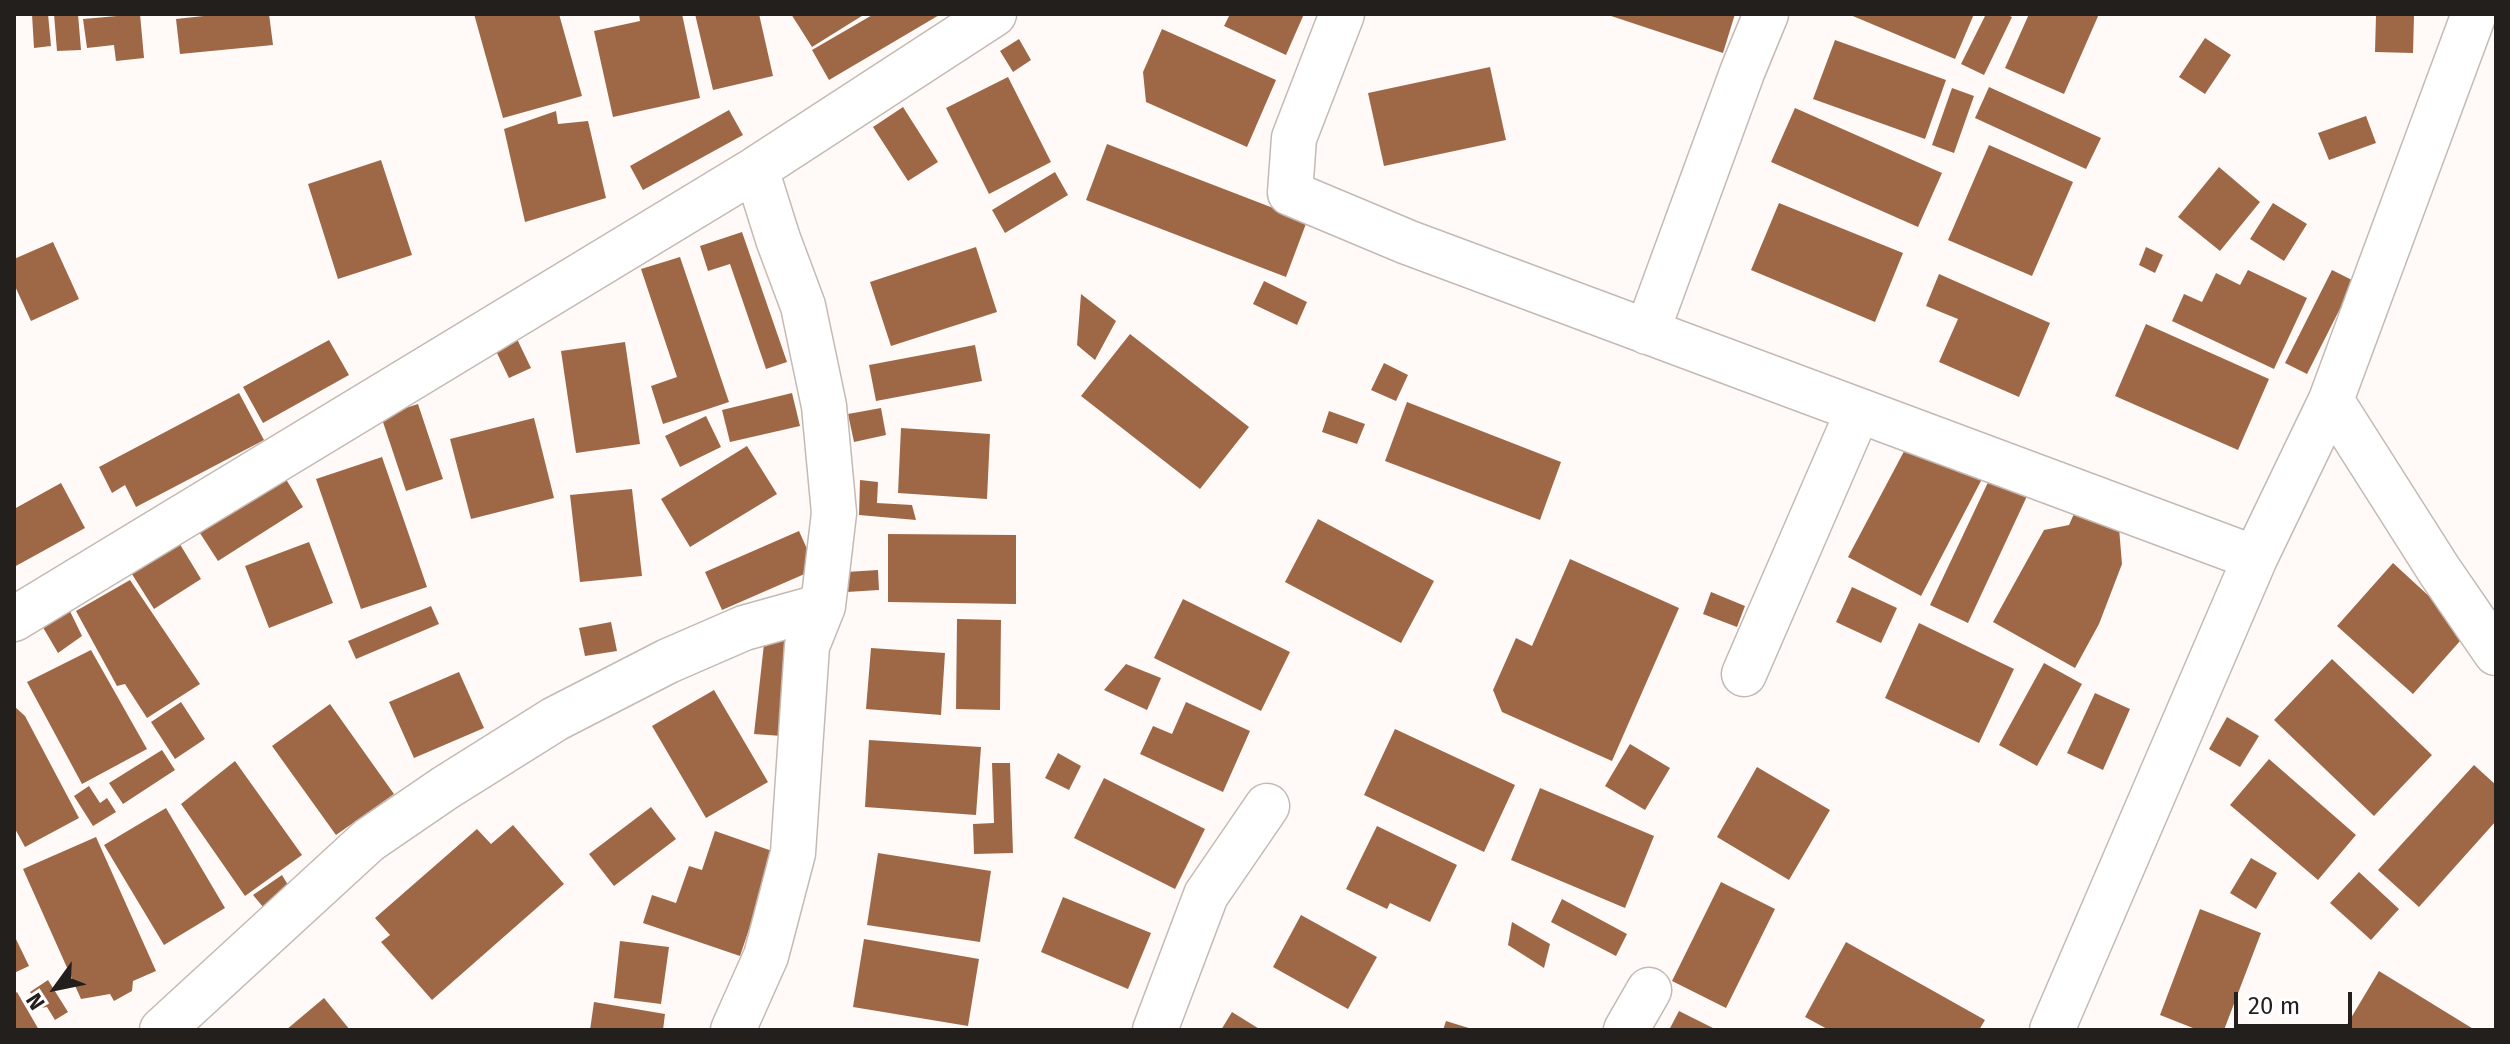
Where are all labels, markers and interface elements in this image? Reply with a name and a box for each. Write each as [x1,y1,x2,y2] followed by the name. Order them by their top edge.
[16,948,96,1028] north arrow
[2238,976,2356,1026] scale bar
[20,988,51,1015] text: N
[2248,992,2300,1020] text: 20 m

